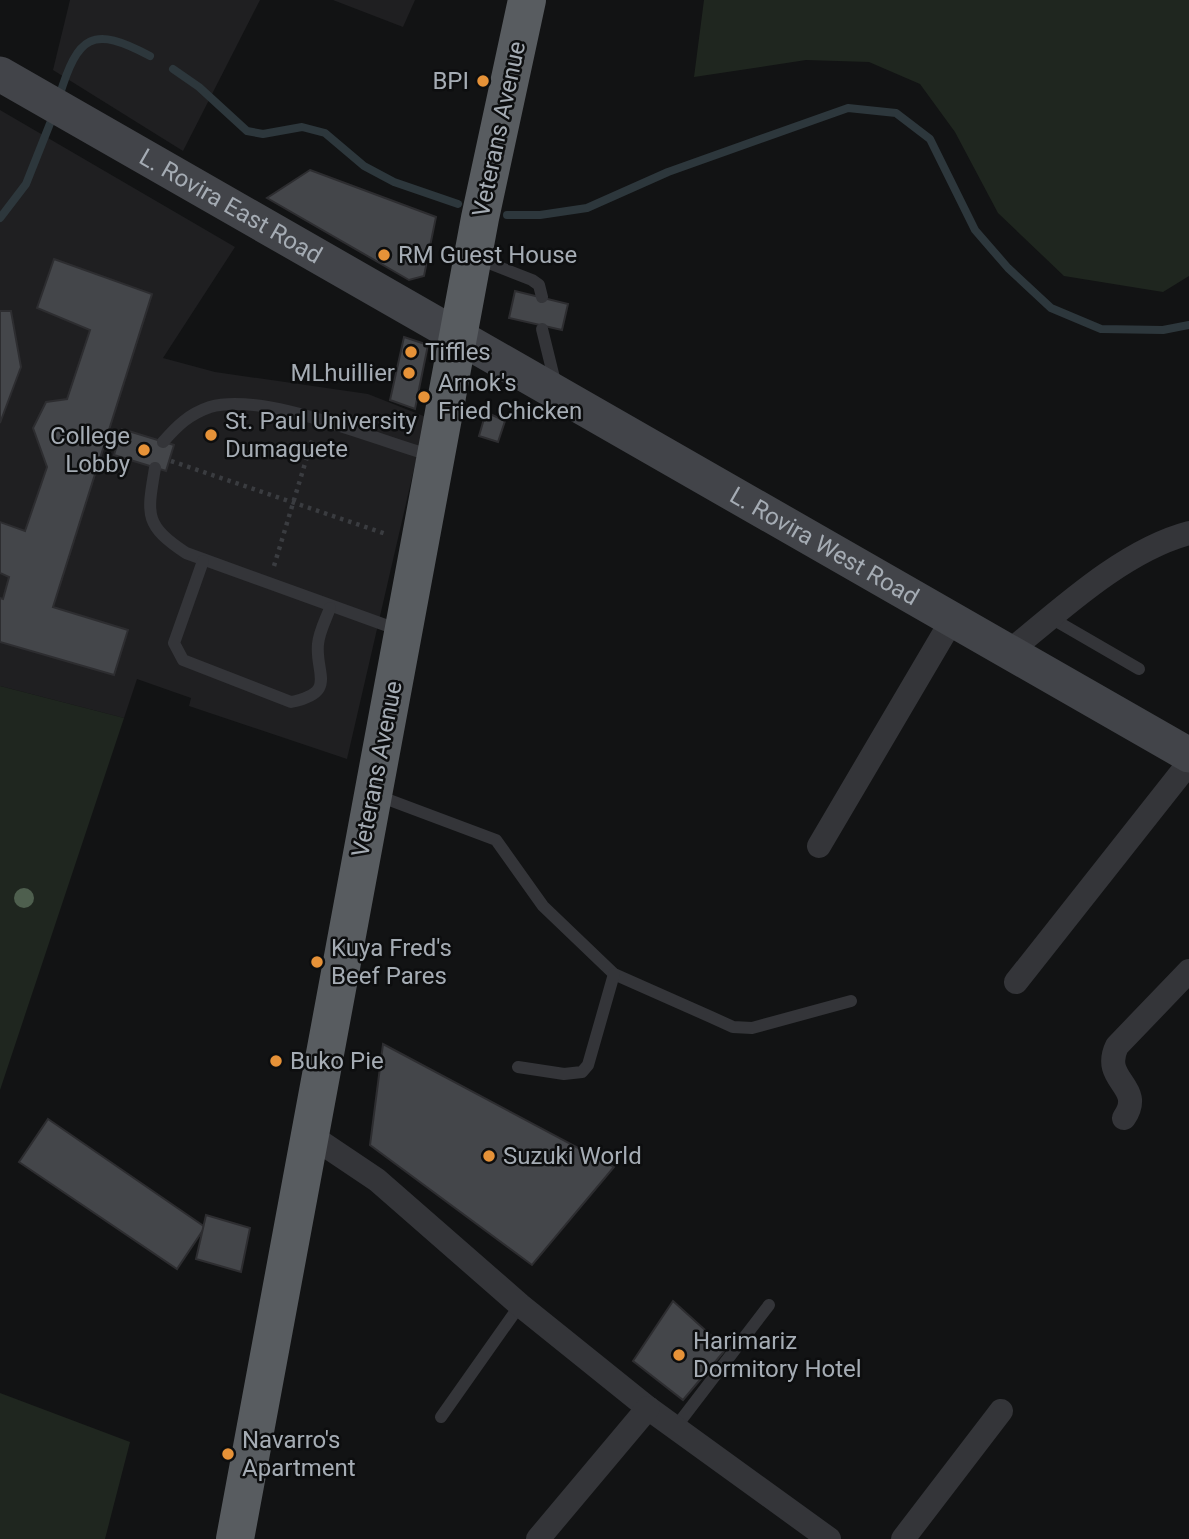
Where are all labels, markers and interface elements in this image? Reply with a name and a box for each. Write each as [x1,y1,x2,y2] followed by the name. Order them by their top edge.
[467,39,531,219] street label: Veterans Avenue
[432,67,469,95] place label: BPI
[475,73,491,89] marker: BPI
[135,143,327,269] street label: L. Rovira East Road
[398,241,577,269] place label: RM Guest House
[376,247,392,263] marker: RM Guest House
[425,338,491,366] place label: Tiffles
[403,344,419,360] marker: Tiffles
[290,359,395,387] place label: MLhuillier
[401,365,417,381] marker: MLhuillier
[438,369,582,425] place label: Arnok's Fried Chicken
[416,389,432,405] marker: Arnok's Fried Chicken
[225,407,418,463] place label: St. Paul University Dumaguete
[50,422,131,478] place label: College Lobby
[203,427,219,443] marker: St. Paul University Dumaguete
[136,442,152,458] marker: College Lobby
[725,481,924,611] street label: L. Rovira West Road
[346,679,408,859] street label: Veterans Avenue
[331,934,452,990] place label: Kuya Fred's Beef Pares
[309,954,325,970] marker: Kuya Fred's Beef Pares
[290,1047,384,1075] place label: Buko Pie
[268,1053,284,1069] marker: Buko Pie
[503,1142,642,1170] place label: Suzuki World
[481,1148,497,1164] marker: Suzuki World
[693,1327,862,1383] place label: Harimariz Dormitory Hotel
[671,1347,687,1363] marker: Harimariz Dormitory Hotel
[242,1426,356,1482] place label: Navarro's Apartment
[220,1446,236,1462] marker: Navarro's Apartment

